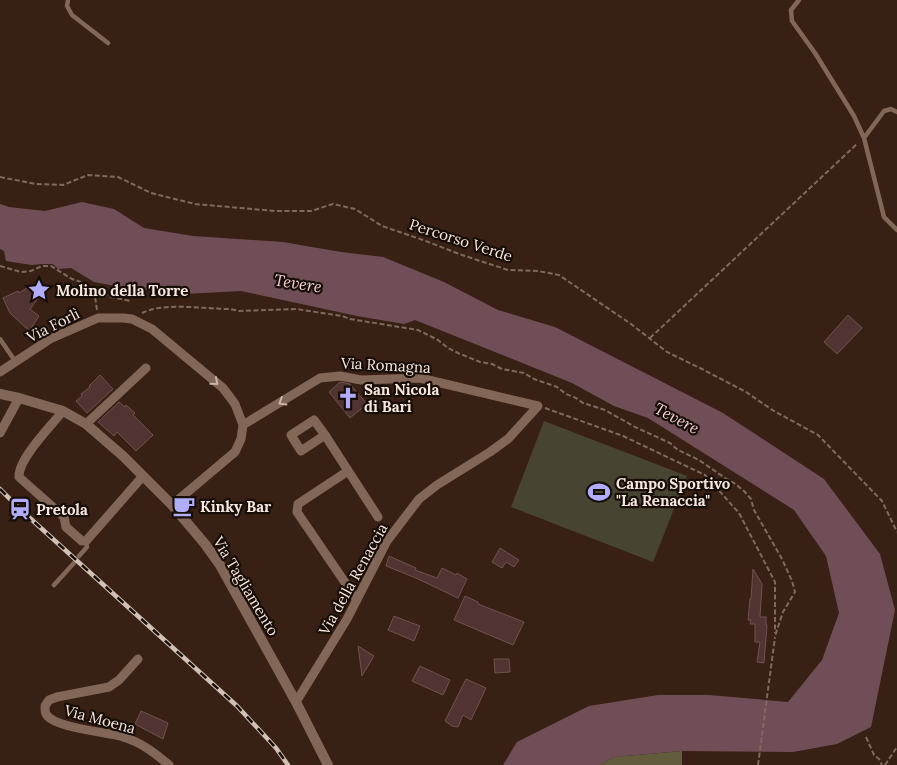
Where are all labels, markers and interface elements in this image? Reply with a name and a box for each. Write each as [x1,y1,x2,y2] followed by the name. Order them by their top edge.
[407,214,515,266] street label: Percorso Verde
[273,269,324,297] water label: Tevere
[26,277,52,303] place icon: Molino della Torre
[56,281,188,300] place label: Molino della Torre
[22,304,83,347] street label: Via Forlì
[340,353,432,377] street label: Via Romagna
[209,376,218,385] one-way arrow
[364,380,439,416] place label: San Nicola di Bari
[335,385,361,411] church icon: San Nicola di Bari
[278,395,287,405] one-way arrow
[651,398,703,438] water label: Tevere
[616,474,731,510] place label: Campo Sportivo "La Renaccia"
[586,479,612,505] sports icon: Campo Sportivo "La Renaccia"
[171,493,197,519] cafe icon: Kinky Bar
[7,496,33,522] station icon: Pretola
[200,497,272,516] place label: Kinky Bar
[36,500,88,519] place label: Pretola
[314,520,392,639] street label: Via della Renaccia
[208,532,283,639] street label: Via Tagliamento
[61,700,138,738] street label: Via Moena

